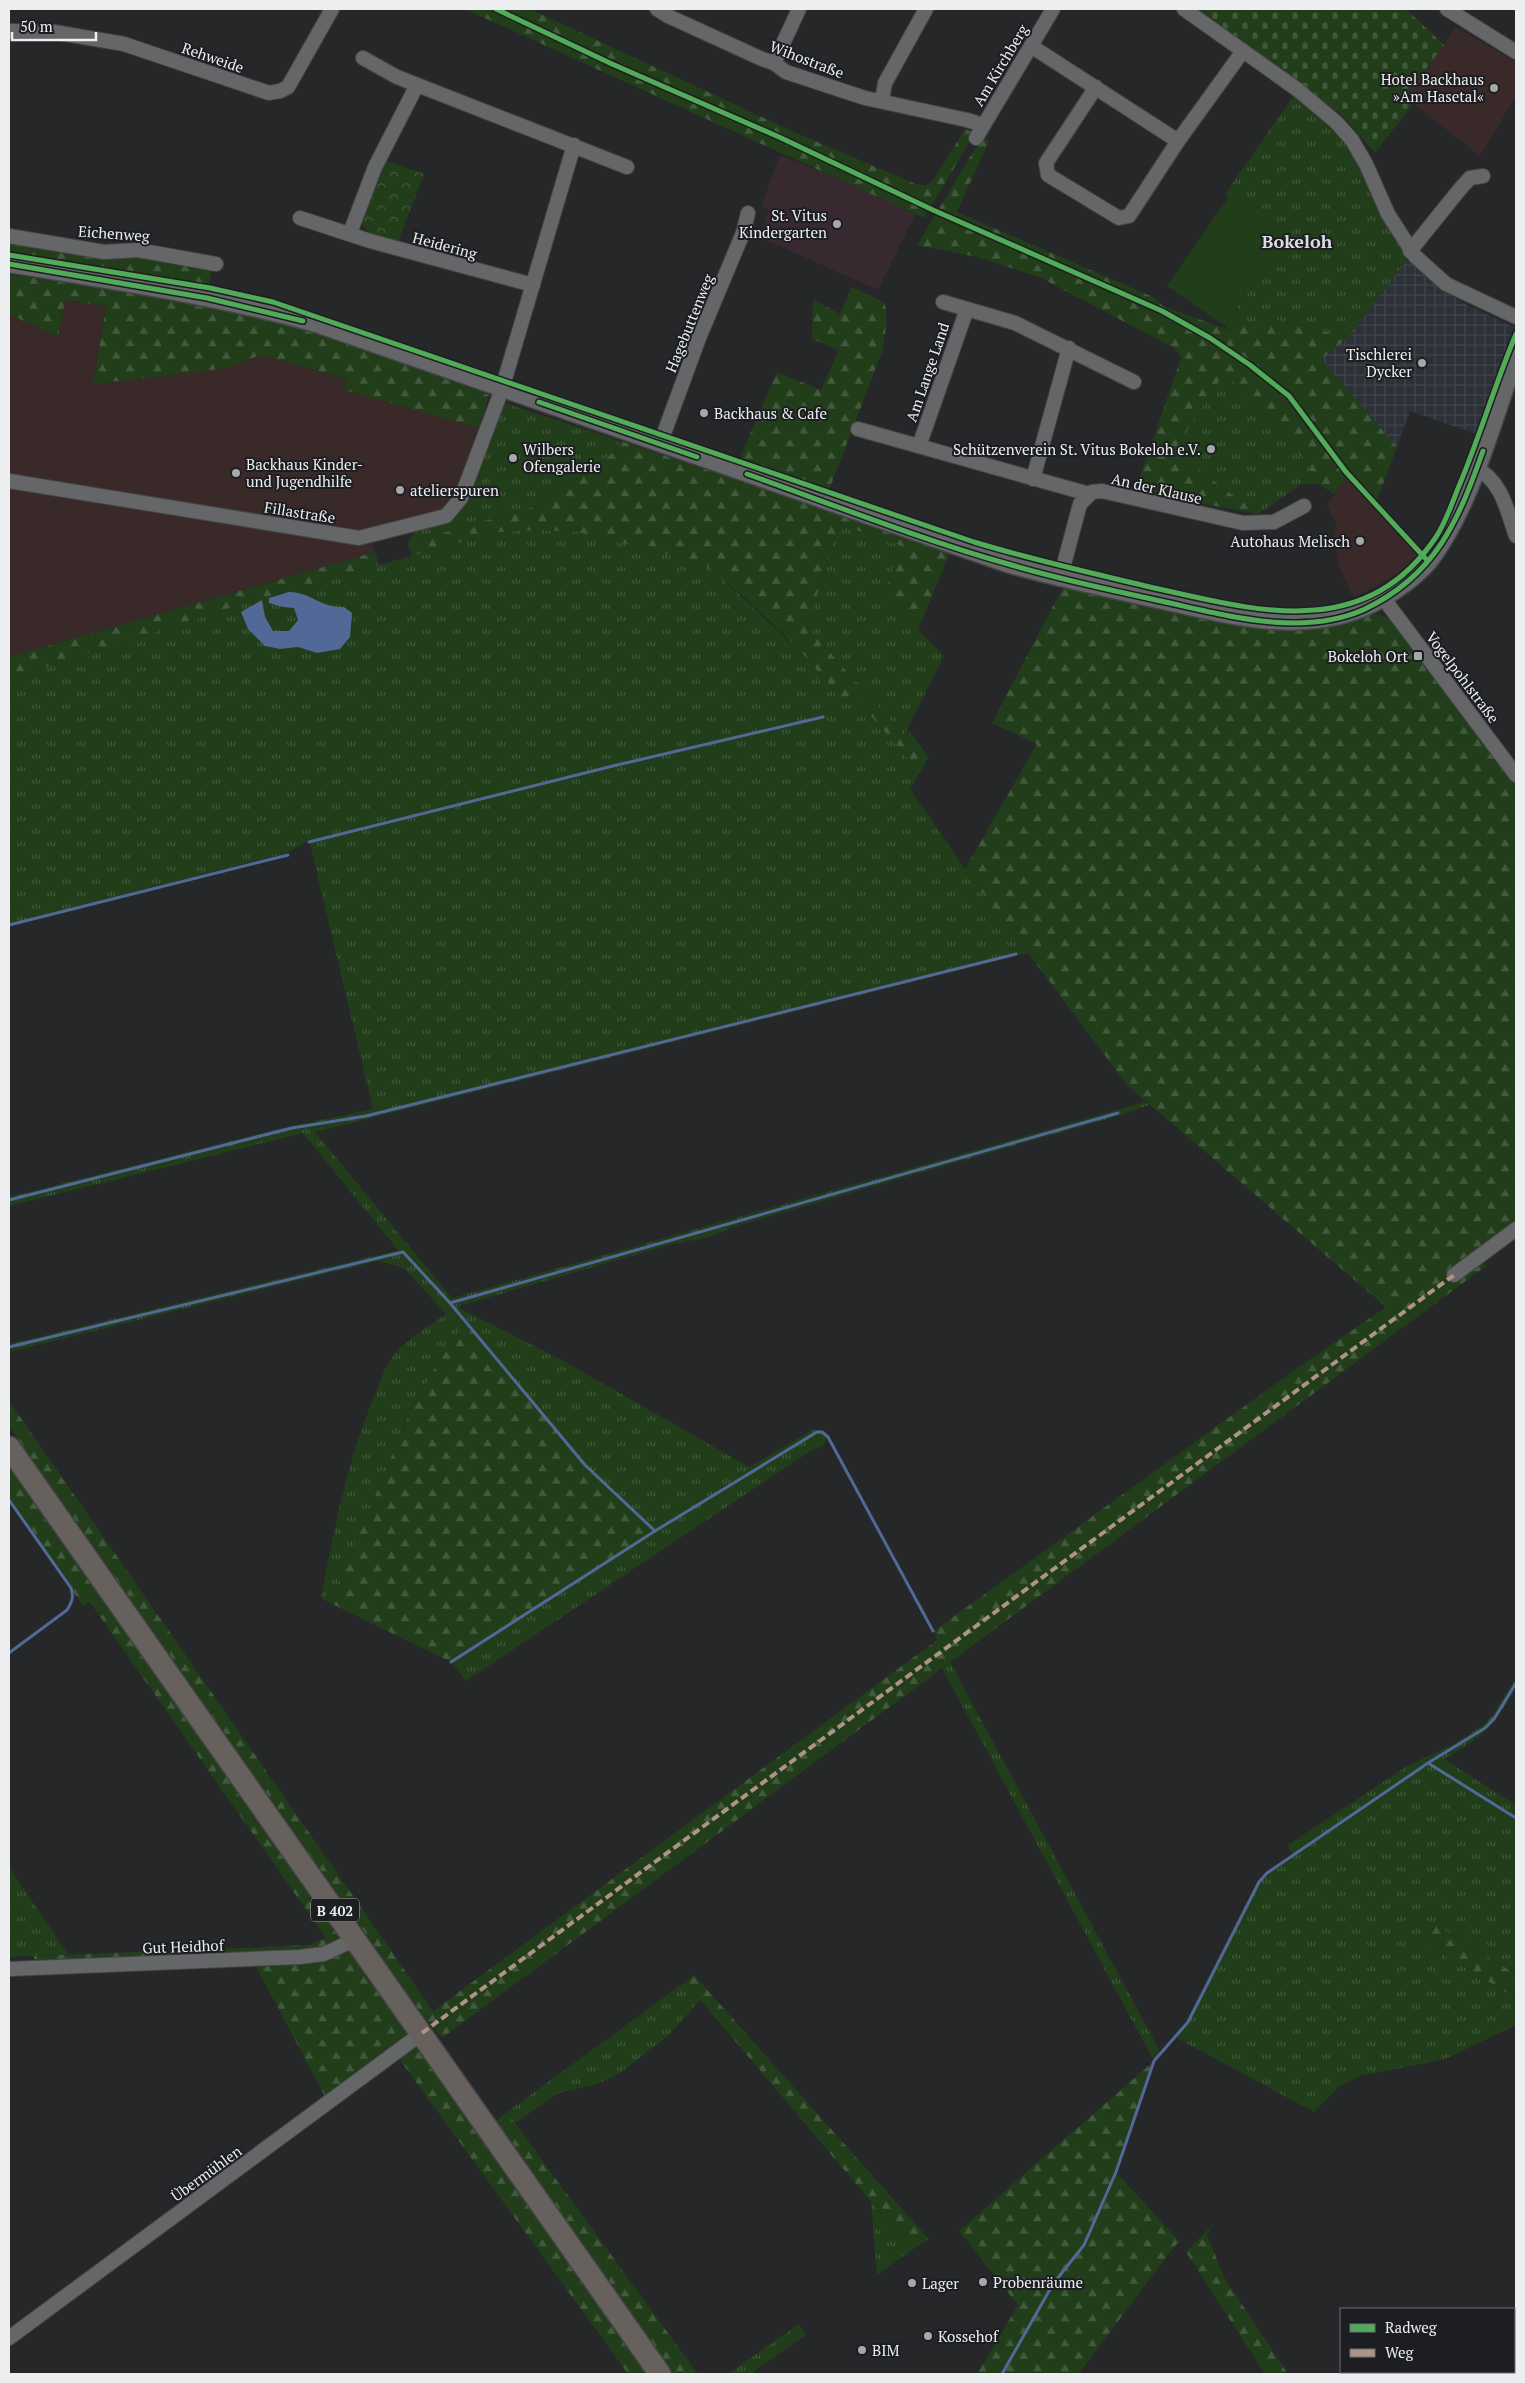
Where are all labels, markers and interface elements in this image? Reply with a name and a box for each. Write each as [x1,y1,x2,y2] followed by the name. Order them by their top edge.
[12,10,96,42] scale bar
[20,16,53,36] text: 50 m
[968,19,1033,110] street label: Am Kirchberg
[767,36,847,82] street label: Wihostraße
[179,37,247,77] street label: Rehweide
[1381,69,1484,106] place label: Hotel Backhaus »Am Hasetal«
[1488,82,1500,94] marker: Hotel Backhaus »Am Hasetal«
[739,205,827,242] place label: St. Vitus Kindergarten
[831,218,843,230] marker: St. Vitus Kindergarten
[78,221,152,246] street label: Eichenweg
[411,227,480,263] street label: Heidering
[1262,229,1333,253] district label: Bokeloh
[660,270,718,375] street label: Hagebuttenweg
[901,320,953,424] street label: Am Lange Land
[1346,344,1412,381] place label: Tischlerei Dycker
[1416,357,1428,369] marker: Tischlerei Dycker
[714,403,827,423] place label: Backhaus & Cafe
[698,407,710,419] marker: Backhaus & Cafe
[523,439,601,476] place label: Wilbers Ofengalerie
[953,439,1201,459] place label: Schützenverein St. Vitus Bokeloh e.V.
[1205,443,1217,455] marker: Schützenverein St. Vitus Bokeloh e.V.
[507,452,519,464] marker: Wilbers Ofengalerie
[246,454,363,491] place label: Backhaus Kinder- und Jugendhilfe
[230,467,242,479] marker: Backhaus Kinder- und Jugendhilfe
[1110,468,1204,508] street label: An der Klause
[410,480,499,500] place label: atelierspuren
[394,484,406,496] marker: atelierspuren
[263,497,337,527] street label: Fillastraße
[1230,531,1350,551] place label: Autohaus Melisch
[1354,535,1366,547] marker: Autohaus Melisch
[1422,627,1504,727] street label: Vogelpohlstraße
[1328,646,1408,666] place label: Bokeloh Ort
[1412,650,1424,662] marker: Bokeloh Ort
[311,1898,359,1922] road number: B 402
[142,1935,225,1957] street label: Gut Heidhof
[167,2140,245,2205] street label: Übermühlen
[993,2272,1083,2292] place label: Probenräume
[922,2273,959,2293] place label: Lager
[977,2276,989,2288] marker: Probenräume
[906,2277,918,2289] marker: Lager
[1340,2308,1515,2373] legend
[1385,2317,1438,2337] text: Radweg
[938,2326,999,2346] place label: Kossehof
[922,2330,934,2342] marker: Kossehof
[872,2340,900,2360] place label: BIM
[1385,2342,1415,2362] text: Weg
[856,2344,868,2356] marker: BIM

